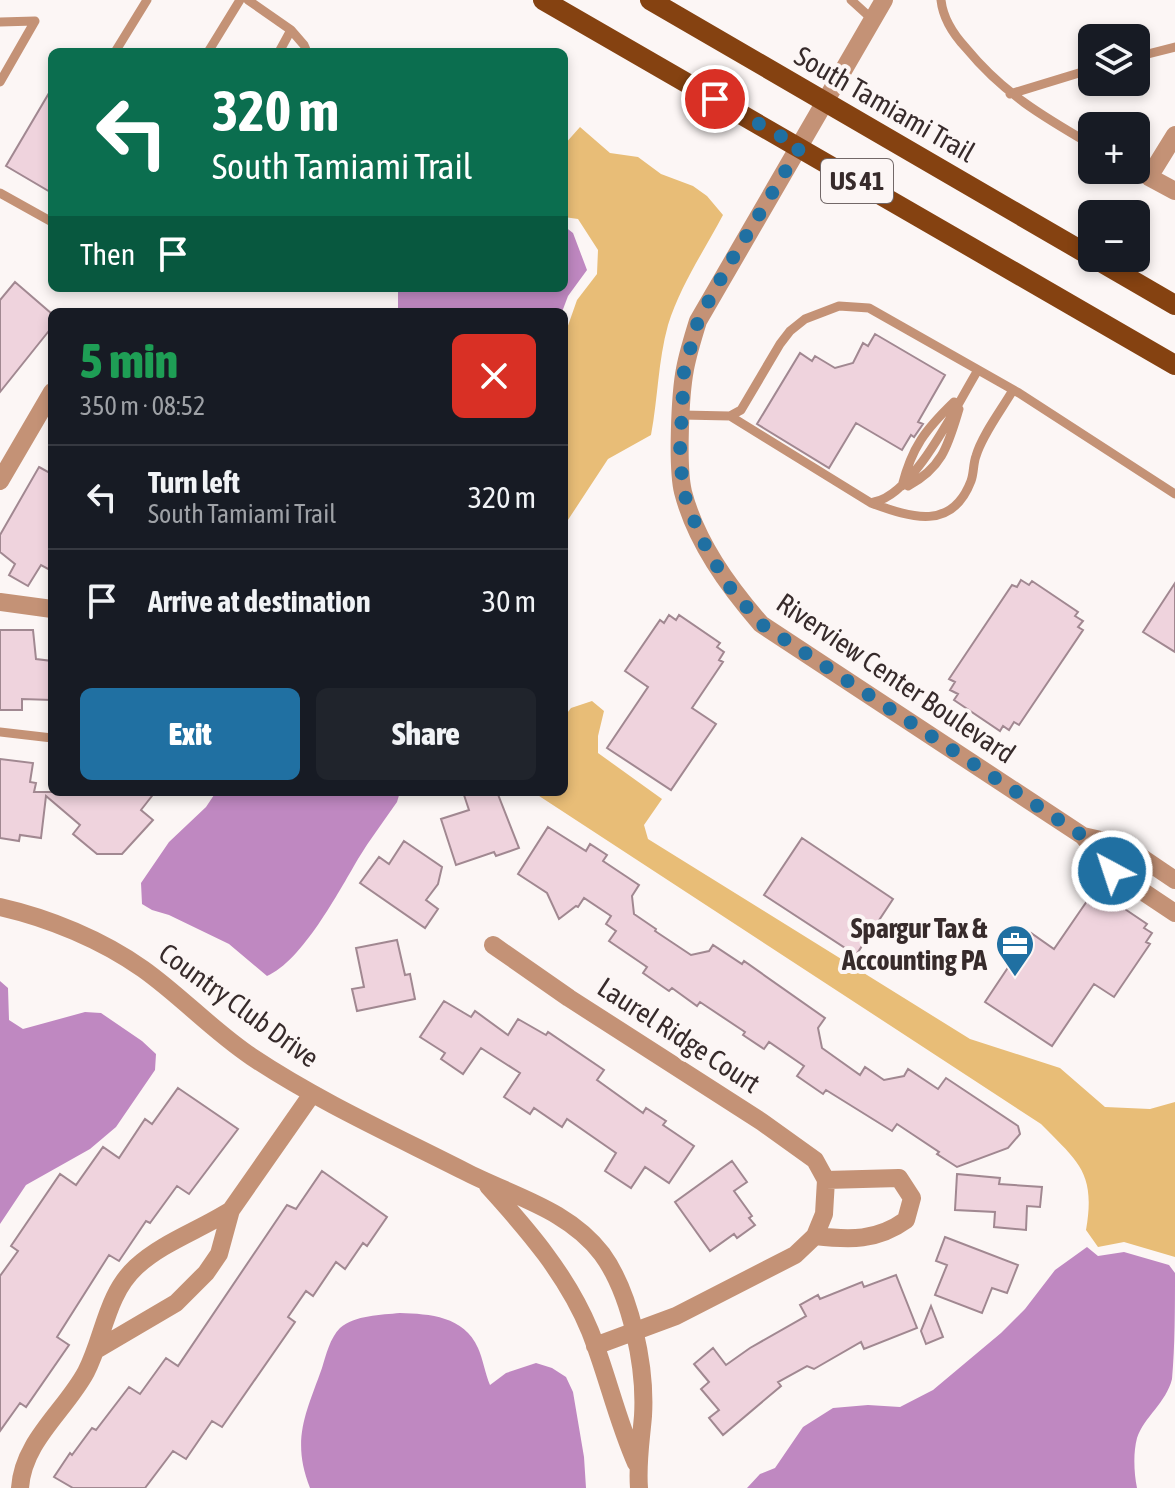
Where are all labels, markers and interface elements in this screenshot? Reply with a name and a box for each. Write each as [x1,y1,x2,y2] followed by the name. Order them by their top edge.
[1078,24,1150,272] map controls
[1078,24,1150,96] button: layers
[789,40,981,169] street label: South Tamiami Trail
[681,65,749,133] pin
[693,77,737,121] icon: arrive
[212,79,339,143] text: 320 m
[80,80,184,184] icon: left
[1078,112,1150,184] button: +
[212,145,472,187] text: South Tamiami Trail
[821,159,893,203] road number: US 41
[1078,200,1150,272] button: −
[151,232,195,276] icon: arrive
[80,237,135,271] text: Then
[80,333,178,388] text: 5 min
[452,334,536,418] button: close
[80,391,205,421] text: 350 m · 08:52
[148,465,240,499] text: Turn left
[80,475,124,519] icon: left
[468,480,536,514] text: 320 m
[148,499,336,529] text: South Tamiami Trail
[80,579,124,623] icon: arrive
[148,584,370,618] text: Arrive at destination
[482,584,536,618] text: 30 m
[771,586,1021,770] street label: Riverview Center Boulevard
[80,688,300,780] button: Exit
[316,688,536,780] button: Share
[1070,829,1154,913] position arrow
[841,912,987,976] place label: Spargur Tax & Accounting PA
[994,923,1036,978] office icon: Spargur Tax & Accounting PA
[153,936,325,1074] street label: Country Club Drive
[592,971,766,1099] street label: Laurel Ridge Court

